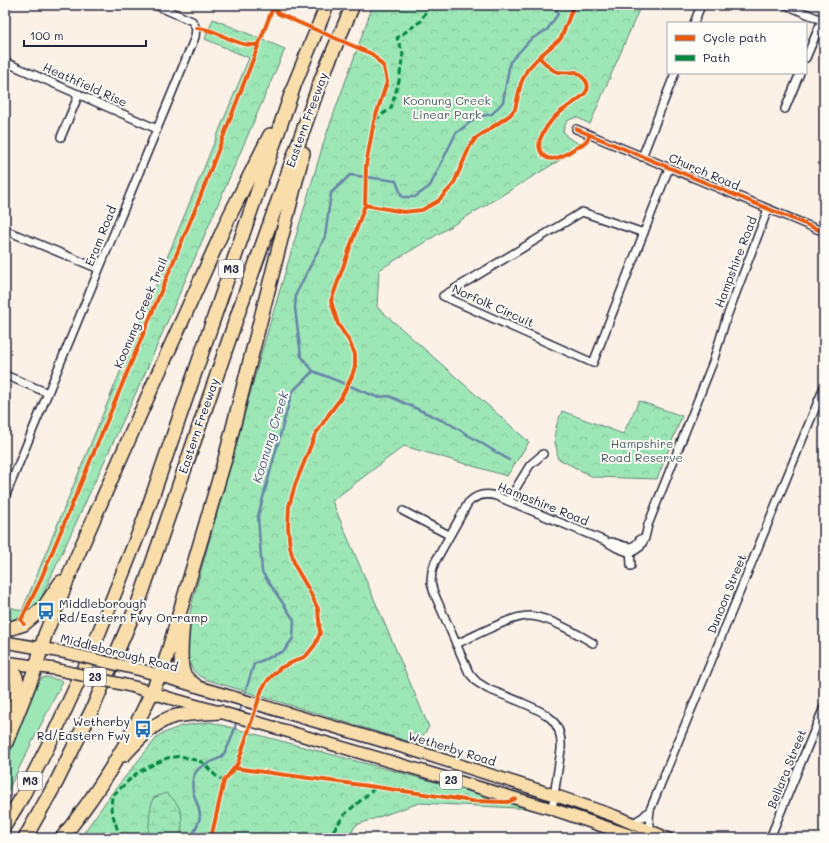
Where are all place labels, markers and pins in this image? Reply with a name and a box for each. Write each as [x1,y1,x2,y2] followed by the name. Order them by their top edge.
[59,595,208,625] place label: Middleborough Rd/Eastern Fwy On-ramp
[36,601,56,621] bus stop icon: Middleborough Rd/Eastern Fwy On-ramp
[37,713,130,743] place label: Wetherby Rd/Eastern Fwy
[133,719,153,739] bus stop icon: Wetherby Rd/Eastern Fwy

